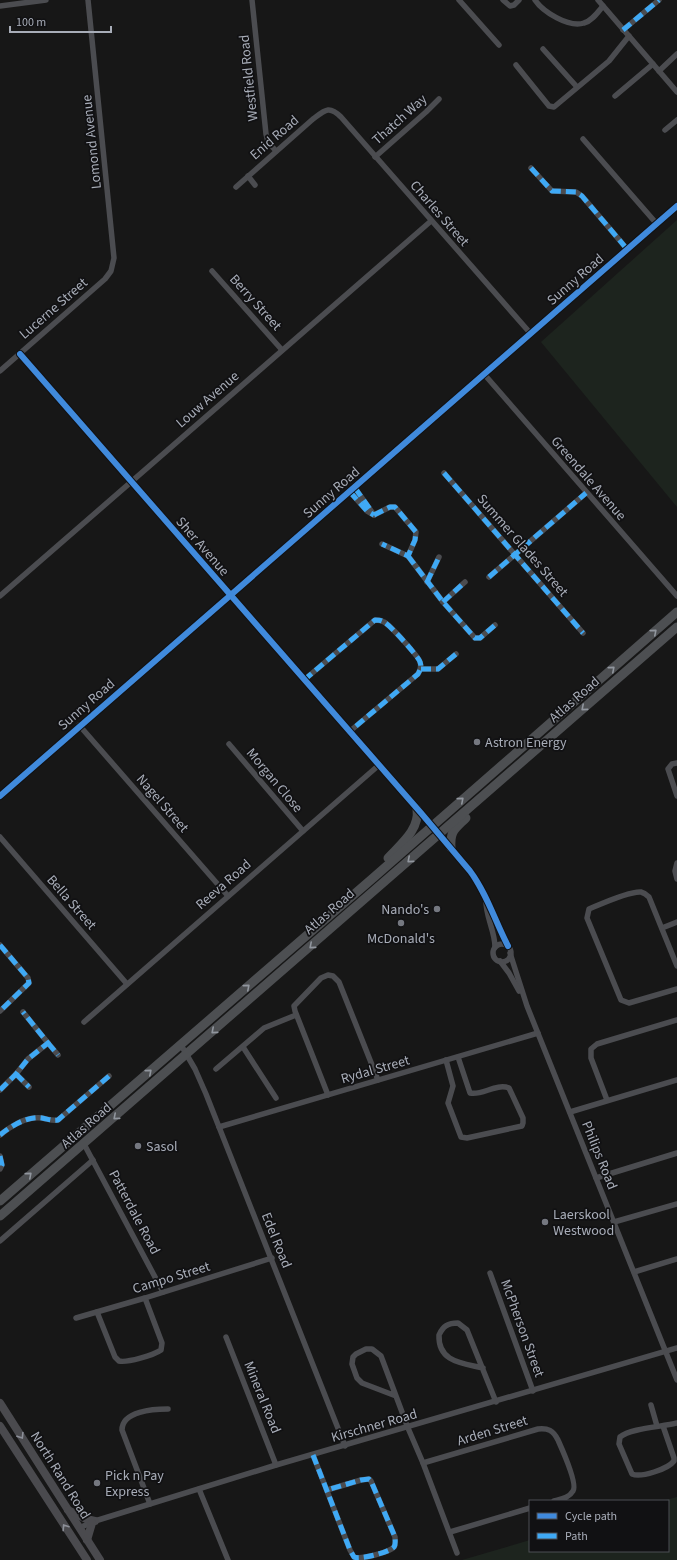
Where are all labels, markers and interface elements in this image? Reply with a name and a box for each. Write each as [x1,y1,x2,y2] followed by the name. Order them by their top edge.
[10,8,111,34] scale bar
[16,14,46,31] text: 100 m
[235,34,263,122] street label: Westfield Road
[368,89,432,150] street label: Thatch Way
[77,94,107,190] street label: Lomond Avenue
[246,111,304,165] street label: Enid Road
[405,176,474,251] street label: Charles Street
[543,249,609,310] street label: Sunny Road
[225,270,286,335] street label: Berry Street
[15,273,92,344] street label: Lucerne Street
[172,367,244,433] street label: Louw Avenue
[546,432,631,525] street label: Greendale Avenue
[299,462,365,523] street label: Sunny Road
[472,490,573,602] street label: Summer Glades Street
[171,513,234,581] street label: Sher Avenue
[649,630,657,637] one-way arrow
[607,666,615,673] one-way arrow
[545,672,604,727] street label: Atlas Road
[54,674,120,735] street label: Sunny Road
[582,703,589,710] one-way arrow
[485,733,567,753] place label: Astron Energy
[472,737,482,747] marker: Astron Energy
[241,744,307,817] street label: Morgan Close
[131,770,193,837] street label: Nagel Street
[456,797,464,804] one-way arrow
[191,855,256,915] street label: Reeva Road
[407,855,414,862] one-way arrow
[42,871,101,935] street label: Bella Street
[300,884,359,939] street label: Atlas Road
[381,900,429,920] place label: Nando's
[432,904,442,914] marker: Nando's
[396,918,406,928] marker: McDonald's
[367,929,435,949] place label: McDonald's
[309,941,316,948] one-way arrow
[242,984,250,992] one-way arrow
[211,1027,219,1034] one-way arrow
[339,1051,412,1089] street label: Rydal Street
[144,1070,152,1077] one-way arrow
[57,1098,116,1153] street label: Atlas Road
[113,1112,121,1119] one-way arrow
[576,1118,622,1193] street label: Philips Road
[146,1137,178,1157] place label: Sasol
[133,1141,143,1151] marker: Sasol
[103,1167,165,1258] street label: Patterdale Road
[25,1173,32,1180] one-way arrow
[553,1205,614,1241] place label: Laerskool Westwood
[256,1210,296,1271] street label: Edel Road
[540,1217,550,1227] marker: Laerskool Westwood
[130,1257,213,1299] street label: Campo Street
[495,1277,549,1380] street label: McPherson Street
[239,1358,286,1436] street label: Mineral Road
[329,1404,420,1448] street label: Kirschner Road
[455,1411,530,1451] street label: Arden Street
[25,1428,95,1523] street label: North Rand Road
[16,1432,24,1439] one-way arrow
[105,1466,164,1502] place label: Pick n Pay Express
[92,1478,102,1488] marker: Pick n Pay Express
[529,1500,669,1552] legend
[565,1508,617,1525] text: Cycle path
[63,1524,70,1531] one-way arrow
[565,1528,588,1545] text: Path

